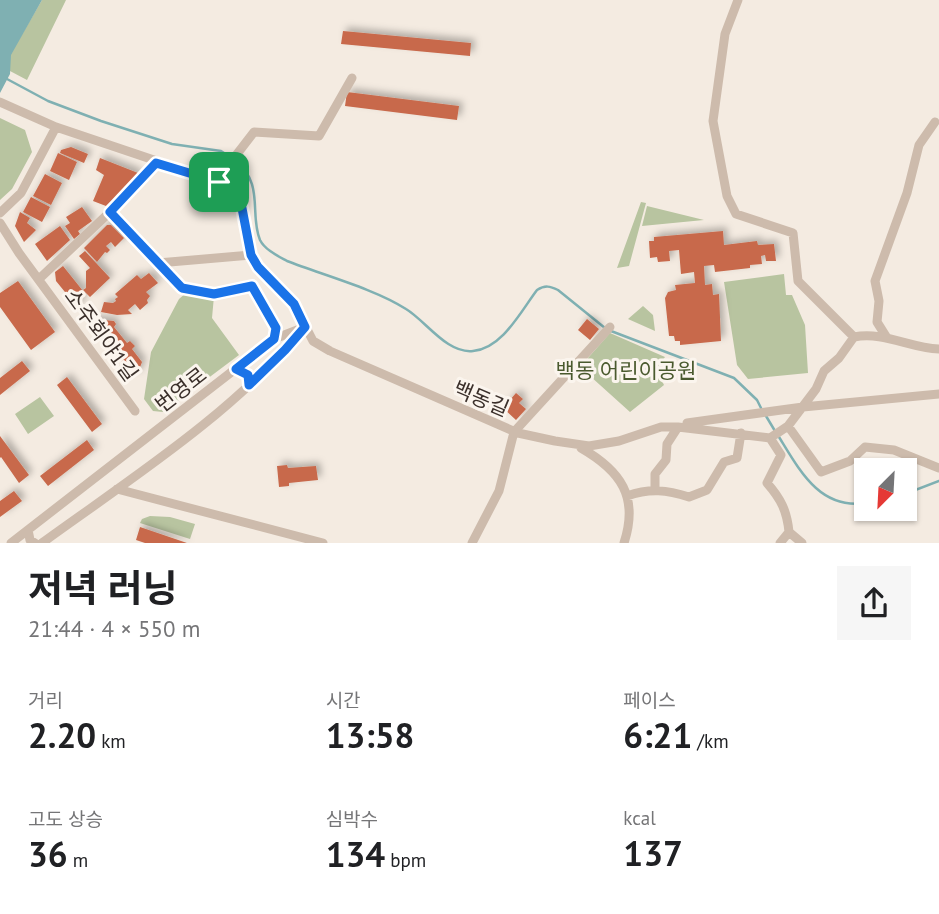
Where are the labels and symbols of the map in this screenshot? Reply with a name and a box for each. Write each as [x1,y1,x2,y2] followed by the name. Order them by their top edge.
[189,152,249,212] pin
[59,283,144,386] street label: 소주회야1길
[556,357,696,384] park label: 백동 어린이공원
[150,361,212,418] street label: 번영로
[449,375,513,422] street label: 백동길
[854,458,917,522] north arrow

